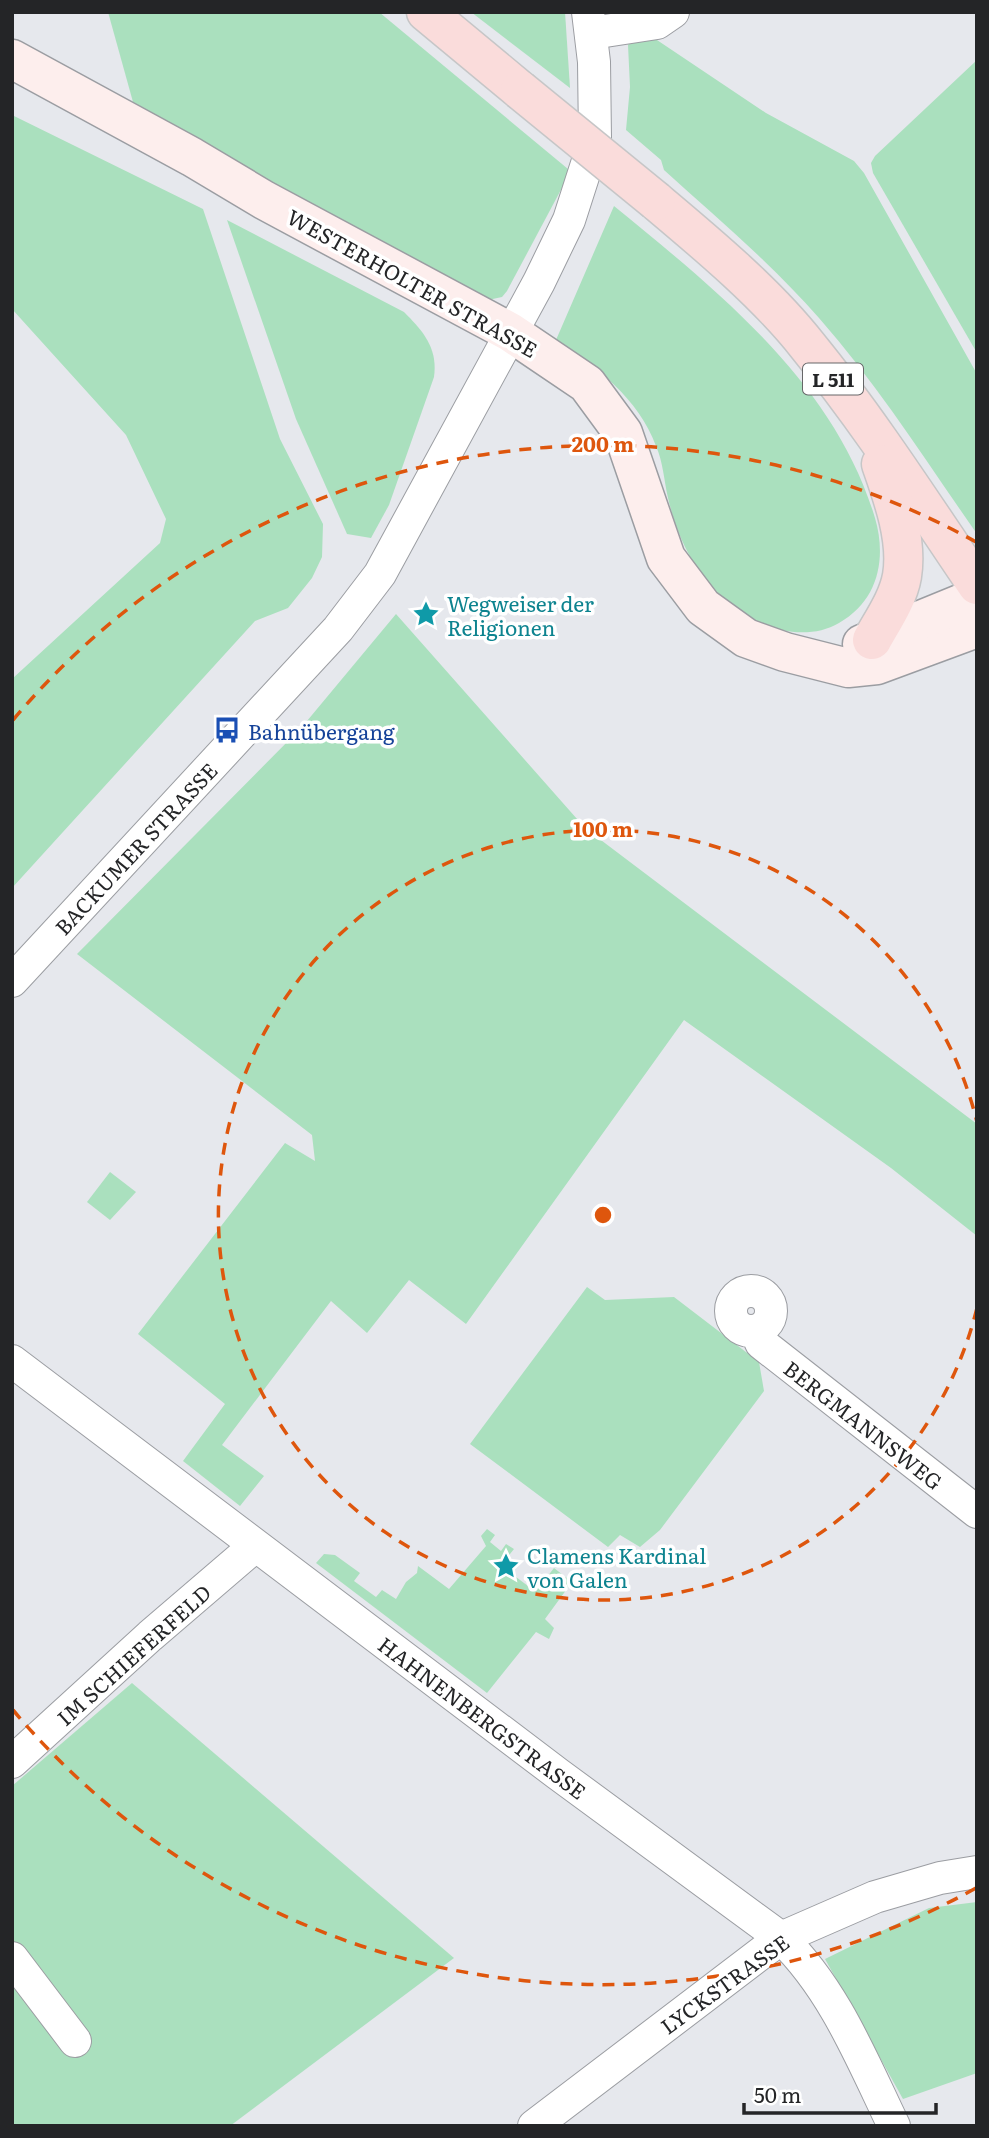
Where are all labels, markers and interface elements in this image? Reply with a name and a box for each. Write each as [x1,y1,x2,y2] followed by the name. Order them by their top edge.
[282,200,544,364] street label: WESTERHOLTER STRASSE
[803,364,863,394] road number: L 511
[572,427,634,458] text: 200 m
[447,587,594,642] place label: Wegweiser der Religionen
[411,599,441,629] place icon: Wegweiser der Religionen
[212,715,242,745] bus stop icon: Bahnübergang
[248,715,395,746] place label: Bahnübergang
[47,755,223,941] street label: BACKUMER STRASSE
[573,812,633,843] text: 100 m
[591,1203,615,1227] centre of rings
[778,1352,950,1496] street label: BERGMANNSWEG
[527,1539,706,1594] place label: Clamens Kardinal von Galen
[491,1551,521,1581] place icon: Clamens Kardinal von Galen
[49,1576,217,1732] street label: IM SCHIEFERFELD
[372,1628,594,1806] street label: HAHNENBERGSTRASSE
[653,1926,795,2040] street label: LYCKSTRASSE
[744,2072,936,2116] scale bar
[754,2078,801,2109] text: 50 m

